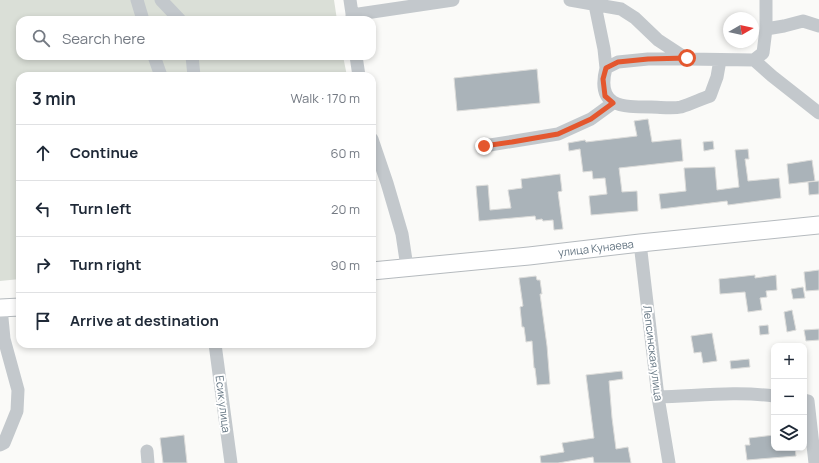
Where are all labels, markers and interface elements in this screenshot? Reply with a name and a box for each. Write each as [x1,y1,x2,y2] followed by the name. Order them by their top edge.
[723,12,759,48] north arrow
[16,16,376,60] search box
[30,27,52,49] icon: search
[62,28,145,49] text: Search here
[678,49,696,67] route start
[32,87,76,110] text: 3 min
[290,89,360,107] text: Walk · 170 m
[475,137,493,155] route end
[32,142,54,164] icon: ahead
[70,142,138,163] text: Continue
[330,144,360,162] text: 60 m
[32,198,54,220] icon: left
[70,198,132,219] text: Turn left
[331,200,360,218] text: 20 m
[557,236,635,260] street label: улица Кунаева
[32,254,54,276] icon: right
[70,254,141,275] text: Turn right
[330,256,360,274] text: 90 m
[640,304,667,402] street label: Лепсинская улица
[32,310,54,332] icon: arrive
[70,310,219,331] text: Arrive at destination
[771,343,807,451] map controls
[771,343,807,379] button: +
[213,375,234,433] street label: Есик улица
[771,379,807,415] button: −
[771,415,807,451] button: layers

